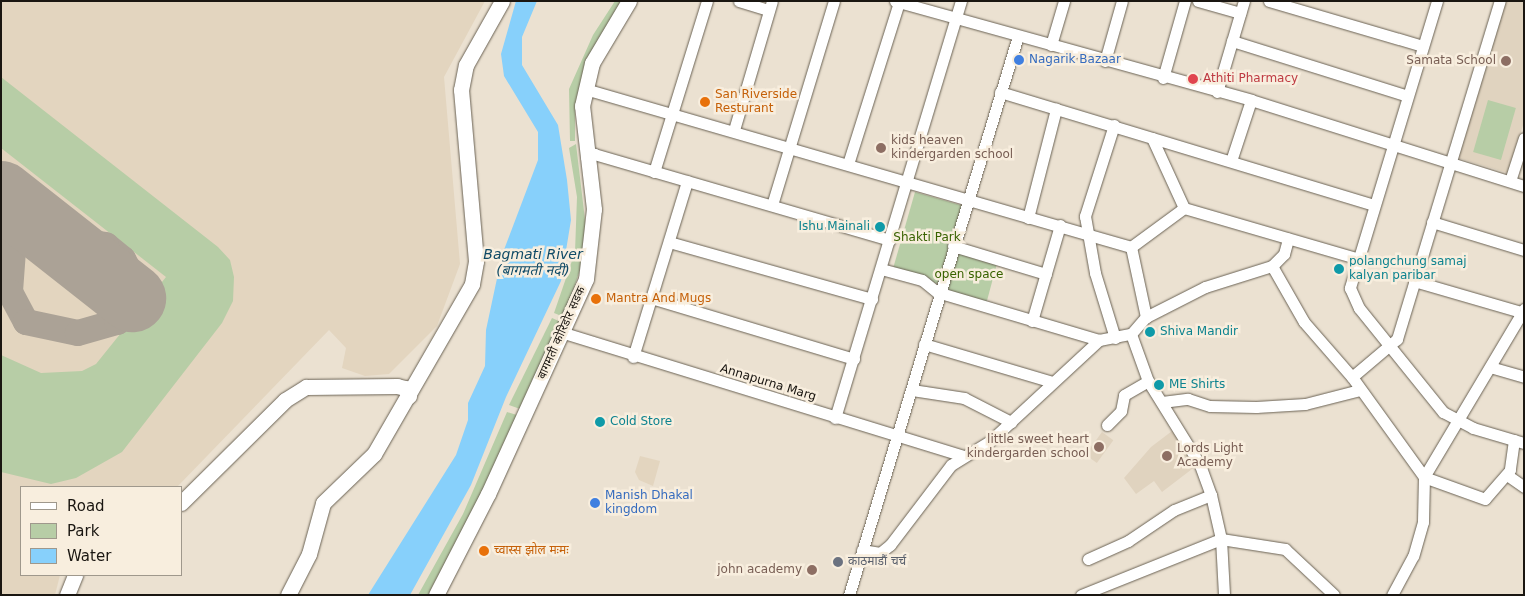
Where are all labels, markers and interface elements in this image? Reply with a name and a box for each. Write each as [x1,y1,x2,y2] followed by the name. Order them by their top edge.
[1029,53,1121,67] place label: Nagarik Bazaar
[1013,54,1025,66] marker: Nagarik Bazaar
[1406,54,1496,68] place label: Samata School
[1500,55,1512,67] marker: Samata School
[1203,72,1298,86] place label: Athiti Pharmacy
[1187,73,1199,85] marker: Athiti Pharmacy
[715,88,797,116] place label: San Riverside Resturant
[699,96,711,108] marker: San Riverside Resturant
[891,134,1013,162] place label: kids heaven kindergarden school
[875,142,887,154] marker: kids heaven kindergarden school
[799,220,870,234] place label: Ishu Mainali
[874,221,886,233] marker: Ishu Mainali
[893,231,961,245] park label: Shakti Park
[483,246,583,278] water label: Bagmati River (बागमती नदी)
[1349,255,1467,283] place label: polangchung samaj kalyan paribar
[1333,263,1345,275] marker: polangchung samaj kalyan paribar
[935,268,1003,282] park label: open space
[535,284,589,382] street label: बागमती कोरिडोर सडक
[606,292,711,306] place label: Mantra And Mugs
[590,293,602,305] marker: Mantra And Mugs
[1160,325,1238,339] place label: Shiva Mandir
[1144,326,1156,338] marker: Shiva Mandir
[718,362,818,404] street label: Annapurna Marg
[1169,378,1225,392] place label: ME Shirts
[1153,379,1165,391] marker: ME Shirts
[610,415,672,429] place label: Cold Store
[594,416,606,428] marker: Cold Store
[967,433,1089,461] place label: little sweet heart kindergarden school
[1093,441,1105,453] marker: little sweet heart kindergarden school
[1177,442,1243,470] place label: Lords Light Academy
[1161,450,1173,462] marker: Lords Light Academy
[20,486,182,576] legend
[605,489,693,517] place label: Manish Dhakal kingdom
[67,497,105,515] text: Road
[589,497,601,509] marker: Manish Dhakal kingdom
[67,522,99,540] text: Park
[494,544,569,558] place label: च्वास्स झोल मःमः
[478,545,490,557] marker: च्वास्स झोल मःमः
[67,547,111,565] text: Water
[848,555,906,569] place label: काठमाडौं चर्च
[832,556,844,568] marker: काठमाडौं चर्च
[717,563,802,577] place label: john academy
[806,564,818,576] marker: john academy

